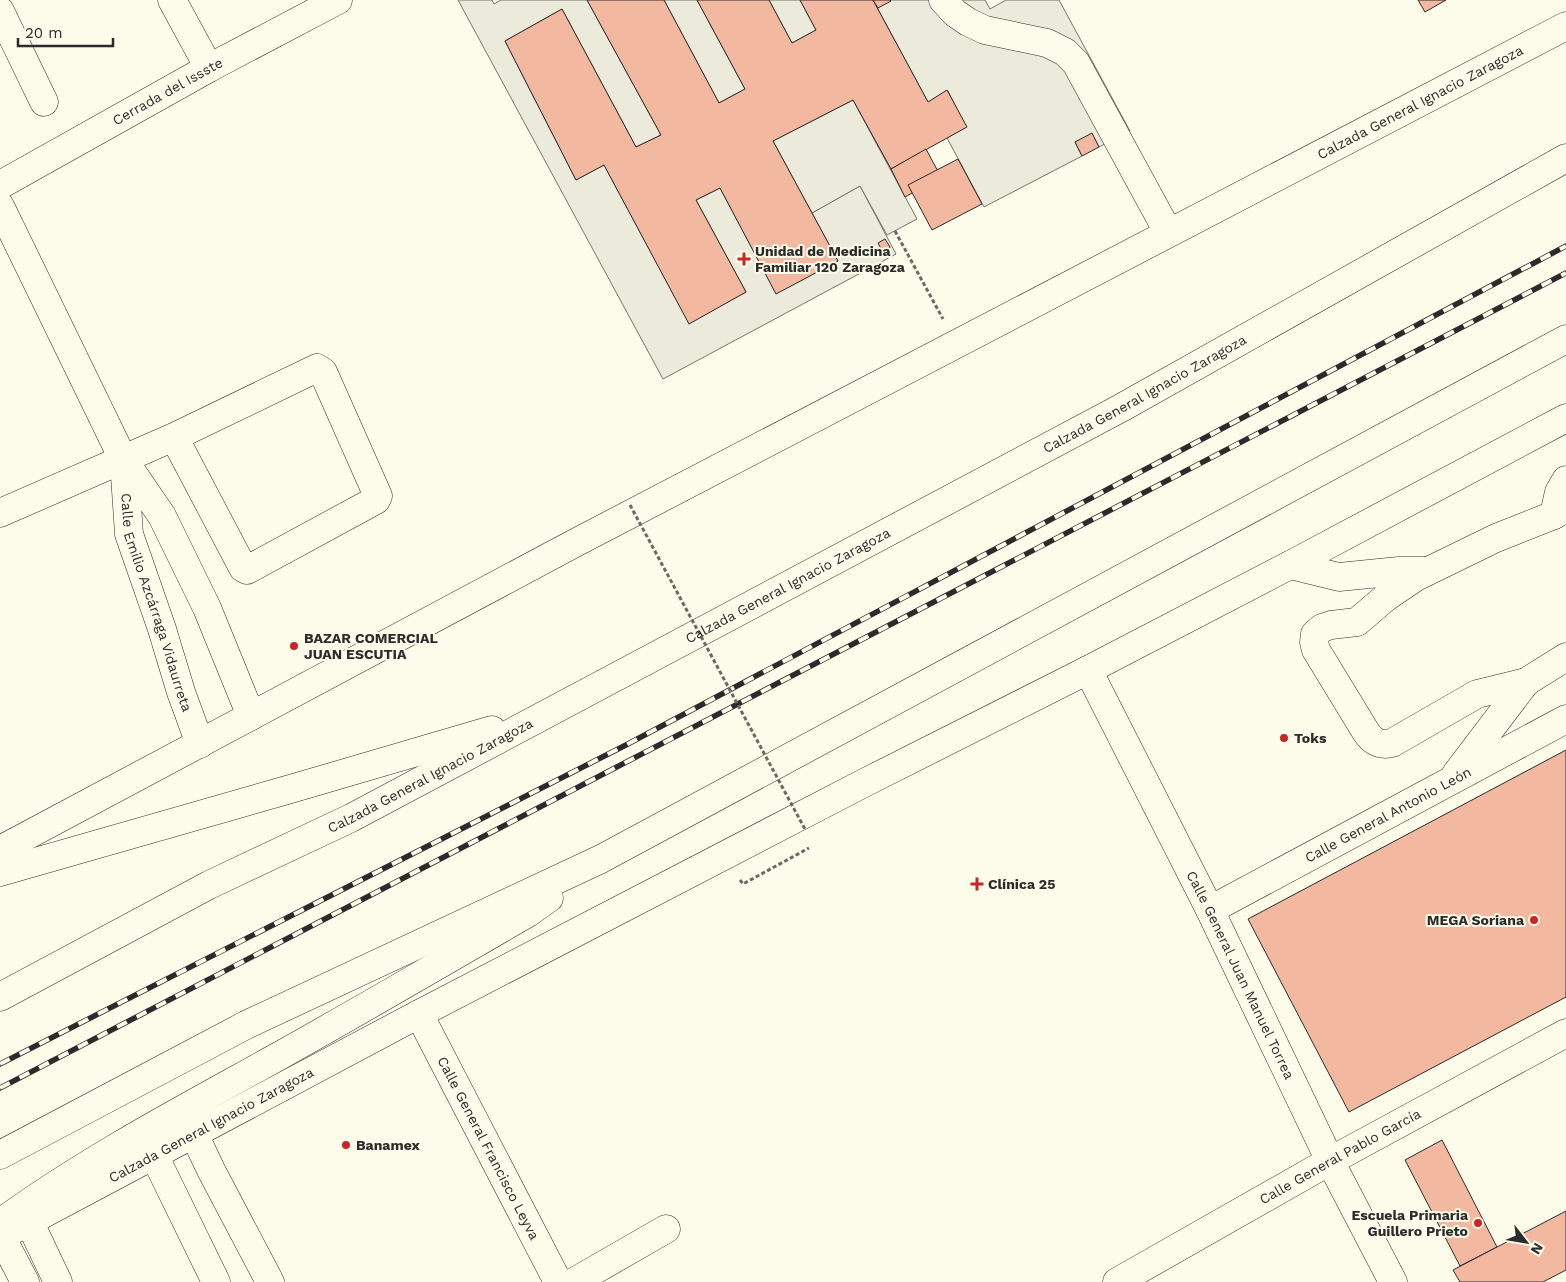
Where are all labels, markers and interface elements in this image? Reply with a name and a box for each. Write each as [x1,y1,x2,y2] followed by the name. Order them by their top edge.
[18,15,112,47] scale bar
[25,24,63,42] text: 20 m
[1315,42,1526,162] street label: Calzada General Ignacio Zaragoza
[110,54,225,128] street label: Cerrada del Issste
[755,243,906,275] place label: Unidad de Medicina Familiar 120 Zaragoza
[737,252,751,266] marker: Unidad de Medicina Familiar 120 Zaragoza
[1040,331,1249,456] street label: Calzada General Ignacio Zaragoza
[118,493,196,714] street label: Calle Emilio Azcárraga Vidaurreta
[683,524,893,646] street label: Calzada General Ignacio Zaragoza
[304,630,438,662] place label: BAZAR COMERCIAL JUAN ESCUTIA
[288,640,300,652] marker: BAZAR COMERCIAL JUAN ESCUTIA
[325,715,536,836] street label: Calzada General Ignacio Zaragoza
[1294,730,1327,746] place label: Toks
[1278,732,1290,744] marker: Toks
[1302,763,1474,866] street label: Calle General Antonio León
[1183,868,1298,1082] street label: Calle General Juan Manuel Torrea
[988,876,1055,892] place label: Clínica 25
[970,877,984,891] marker: Clínica 25
[1427,912,1525,928] place label: MEGA Soriana
[1528,914,1540,926] marker: MEGA Soriana
[434,1054,543,1242] street label: Calle General Francisco Leyva
[106,1064,316,1186] street label: Calzada General Ignacio Zaragoza
[1257,1105,1423,1207] street label: Calle General Pablo García
[356,1137,420,1153] place label: Banamex
[340,1139,352,1151] marker: Banamex
[1351,1207,1469,1239] place label: Escuela Primaria Guillero Prieto
[1472,1217,1484,1229] marker: Escuela Primaria Guillero Prieto
[1501,1217,1551,1267] north arrow
[1528,1240,1547,1257] text: N

